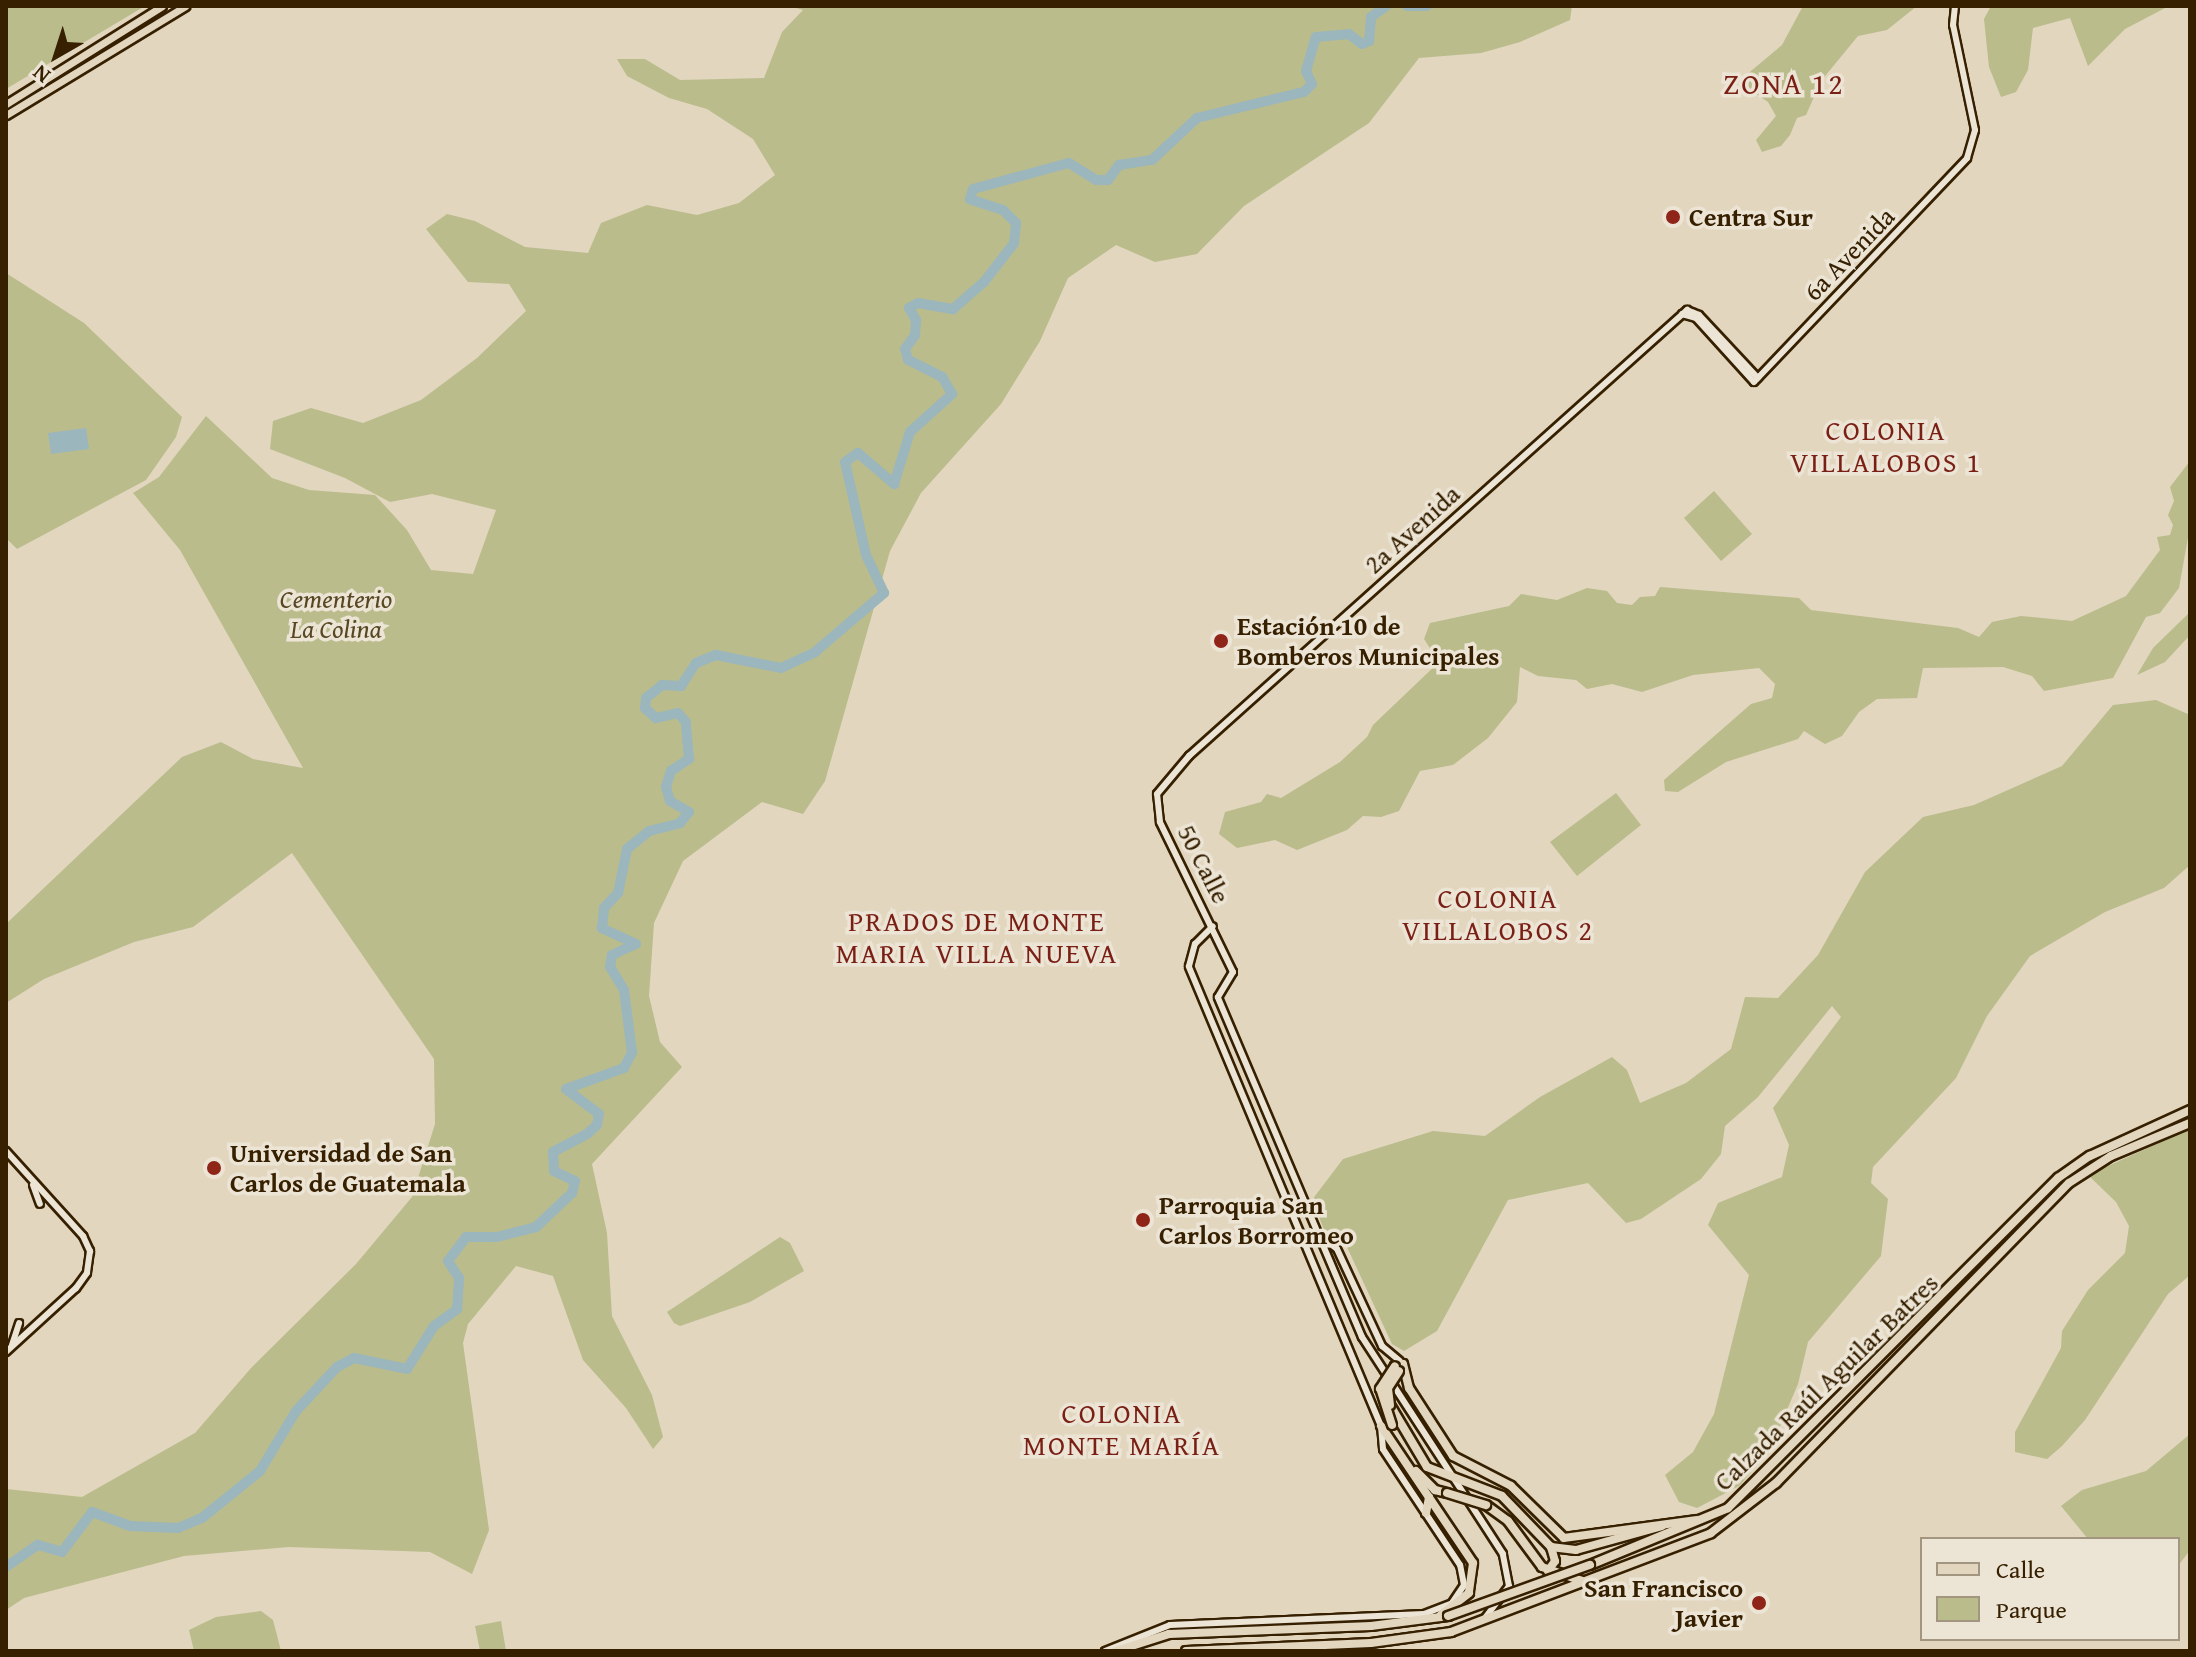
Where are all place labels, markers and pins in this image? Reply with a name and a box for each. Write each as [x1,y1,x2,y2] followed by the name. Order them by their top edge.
[1689,201,1813,233] place label: Centra Sur
[1664,208,1682,226] marker: Centra Sur
[1237,610,1499,672] place label: Estación 10 de Bomberos Municipales
[1212,632,1230,650] marker: Estación 10 de Bomberos Municipales
[230,1137,466,1198] place label: Universidad de San Carlos de Guatemala
[205,1159,223,1177] marker: Universidad de San Carlos de Guatemala
[1159,1189,1354,1250] place label: Parroquia San Carlos Borromeo
[1134,1211,1152,1229] marker: Parroquia San Carlos Borromeo
[1584,1572,1743,1634] place label: San Francisco Javier
[1750,1594,1768,1612] marker: San Francisco Javier

